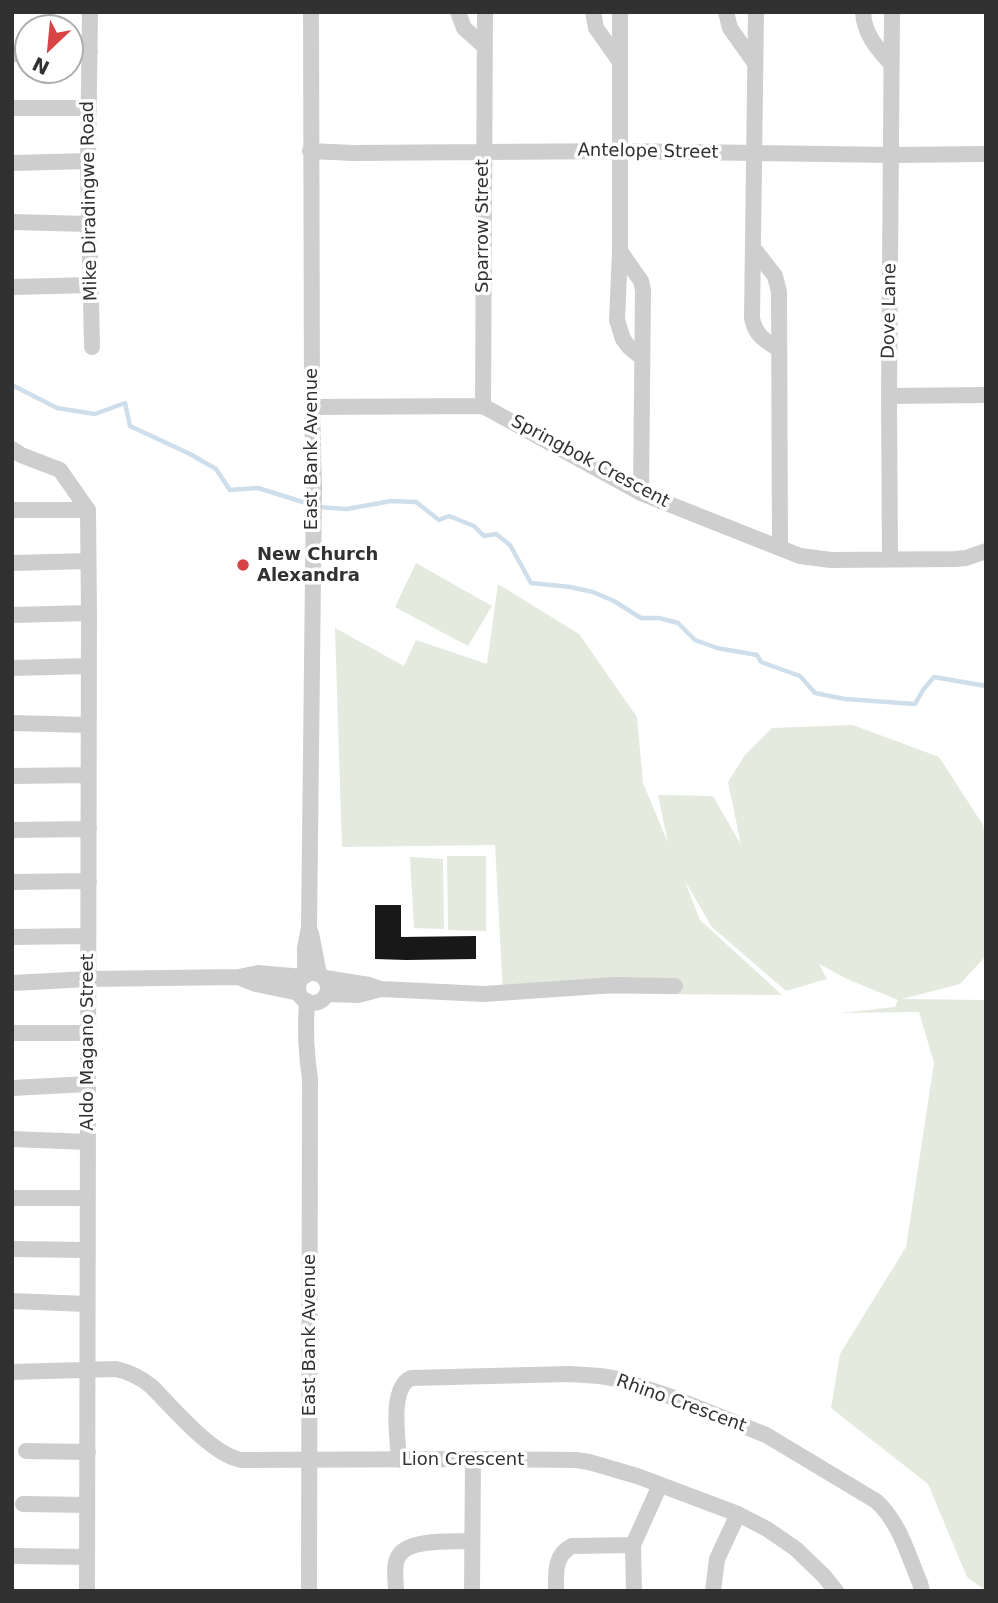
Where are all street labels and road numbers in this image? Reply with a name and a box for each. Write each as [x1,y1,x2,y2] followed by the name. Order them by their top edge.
[77,101,103,301] street label: Mike Diradingwe Road
[577,140,719,164] street label: Antelope Street
[472,159,494,293] street label: Sparrow Street
[878,263,902,359] street label: Dove Lane
[301,368,323,530] street label: East Bank Avenue
[507,411,673,513] street label: Springbok Crescent
[77,953,99,1131] street label: Aldo Magano Street
[299,1254,321,1416] street label: East Bank Avenue
[613,1371,749,1437] street label: Rhino Crescent
[402,1449,524,1471] street label: Lion Crescent

